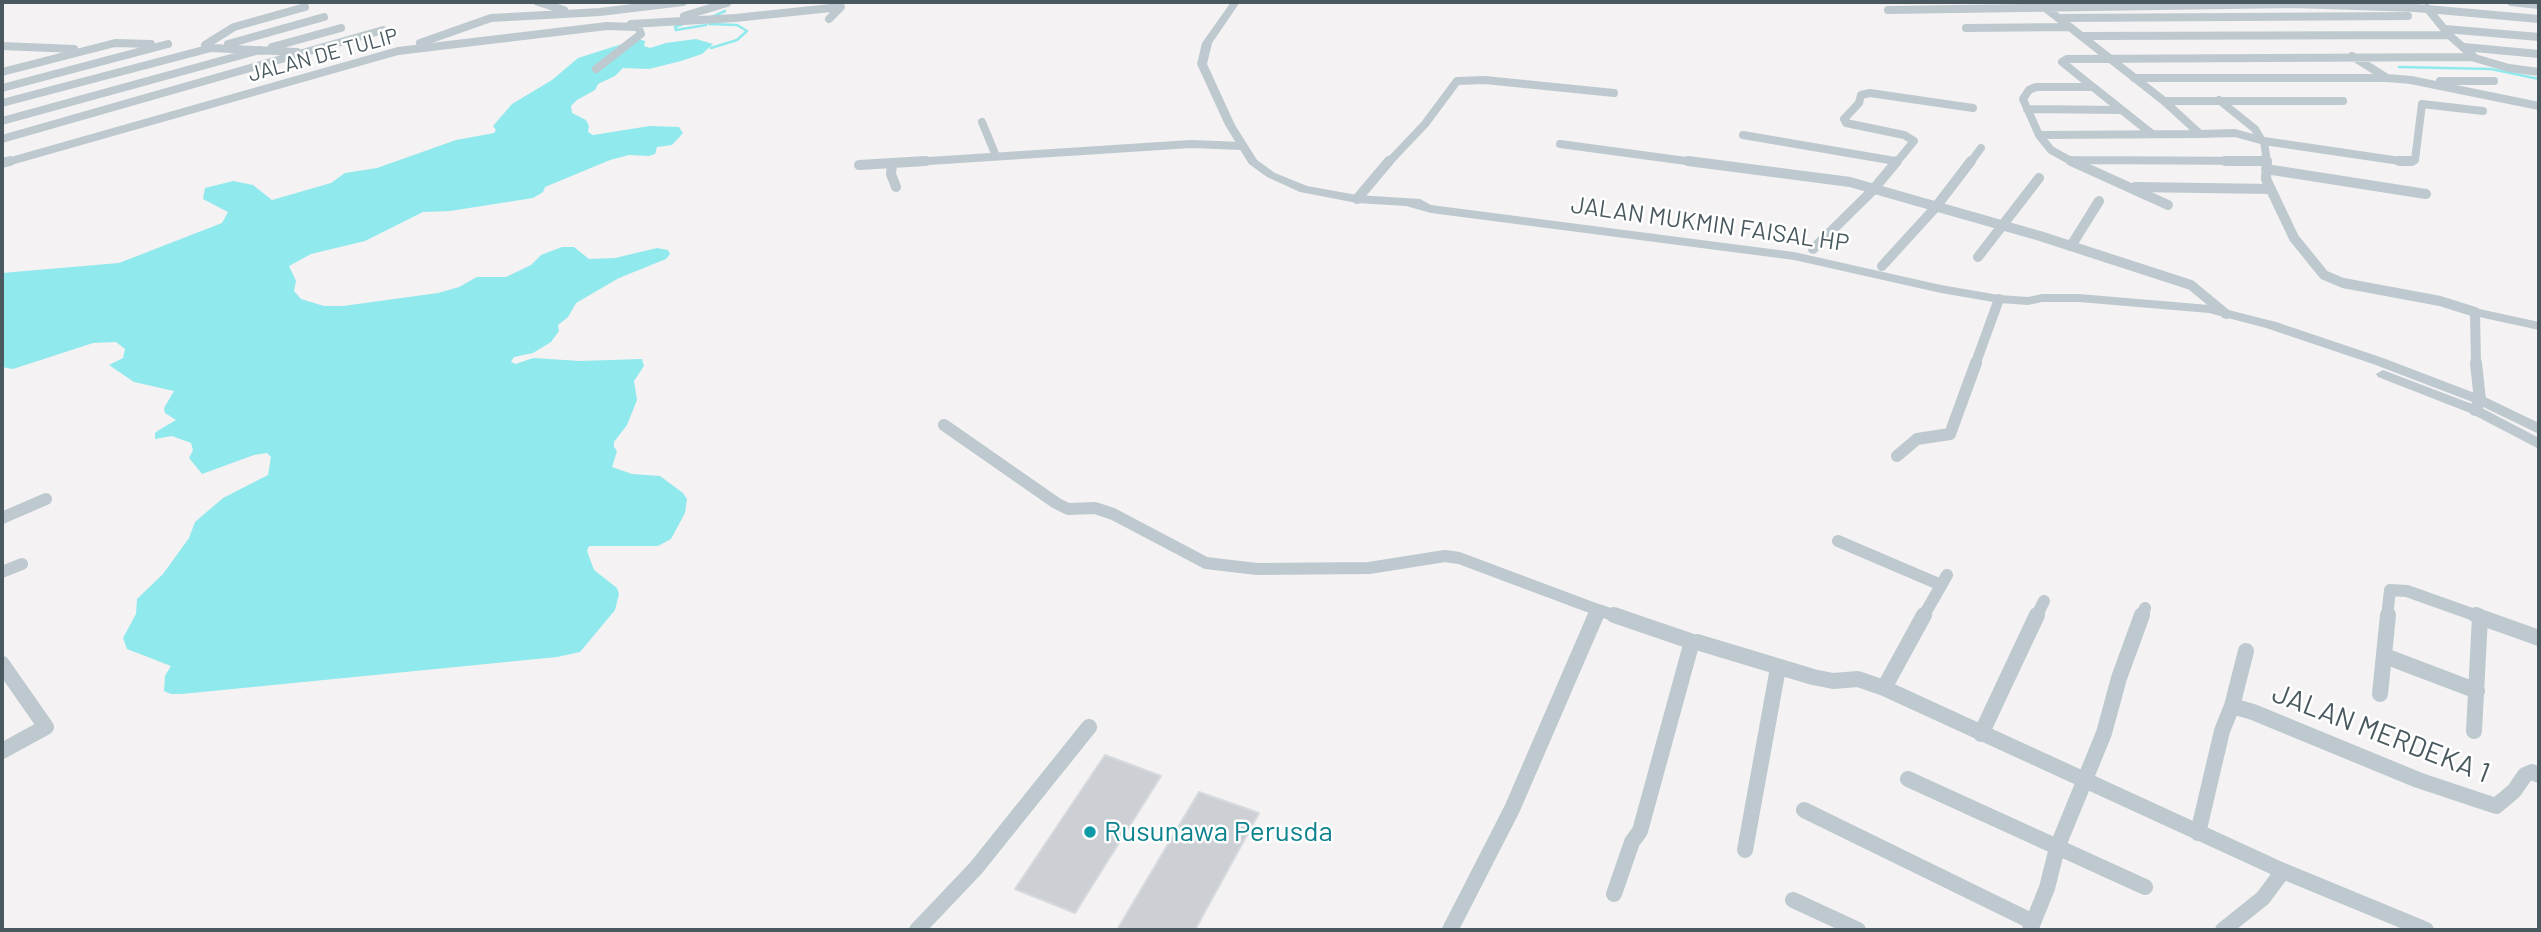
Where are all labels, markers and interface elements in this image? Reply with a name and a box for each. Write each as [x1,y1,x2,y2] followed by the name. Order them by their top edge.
[245,23,401,87] street label: JALAN DE TULIP
[1569,190,1851,258] street label: JALAN MUKMIN FAISAL HP
[2268,676,2494,790] street label: JALAN MERDEKA 1
[1104,815,1333,849] place label: Rusunawa Perusda
[1082,824,1098,840] marker: Rusunawa Perusda

